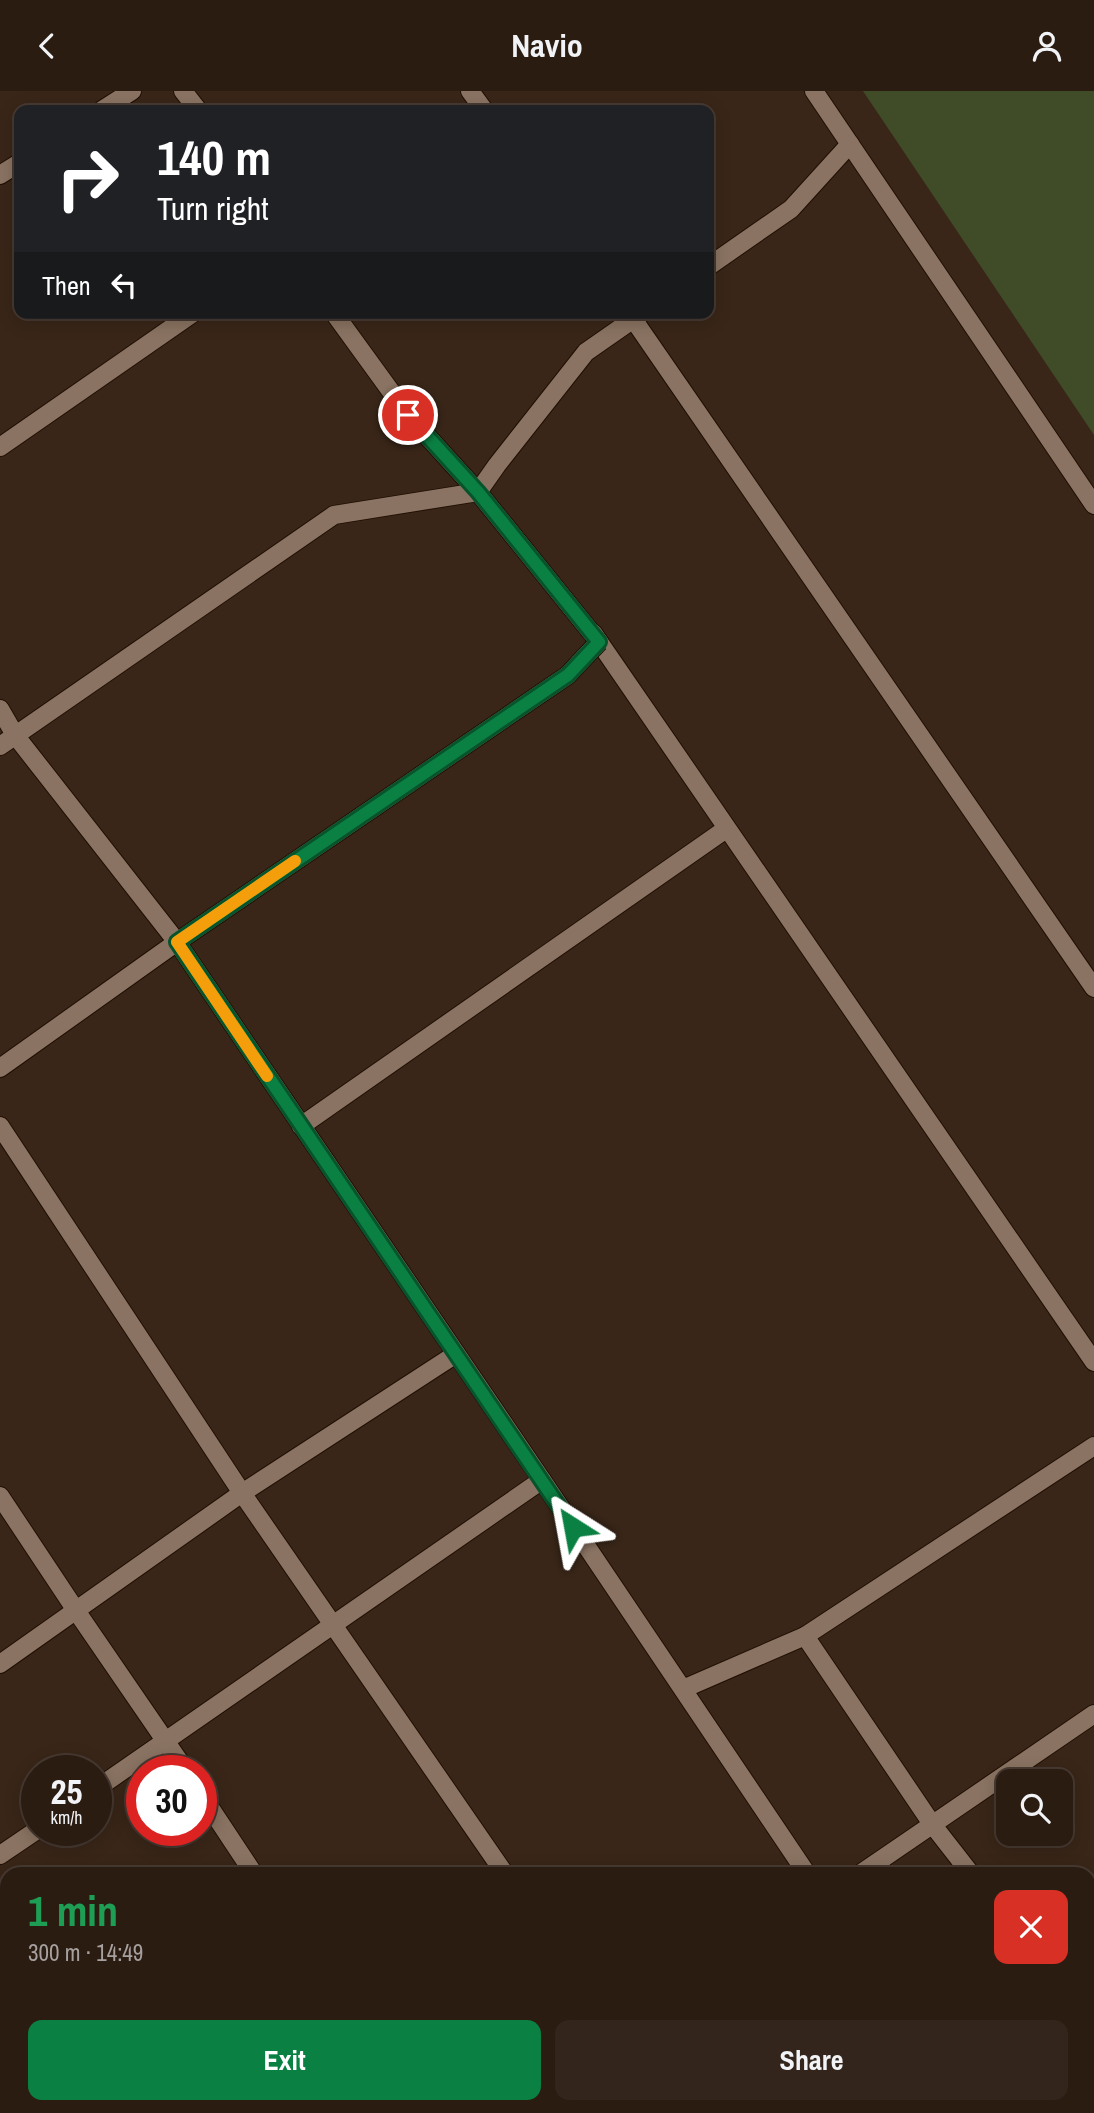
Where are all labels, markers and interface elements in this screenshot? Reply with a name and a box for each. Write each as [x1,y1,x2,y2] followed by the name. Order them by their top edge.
[511,24,583,67] text: Navio
[28,27,66,65] icon: back
[1028,27,1066,65] icon: person
[157,124,271,190] text: 140 m
[42,133,133,224] icon: right
[157,187,269,230] text: Turn right
[105,266,143,304] icon: left
[42,268,91,303] text: Then
[378,385,438,445] pin
[389,396,427,434] icon: arrive
[536,1490,610,1564] position arrow
[126,1755,217,1846] speed limit sign: 30
[51,1768,82,1815] text: 25
[996,1769,1073,1846] map controls
[996,1769,1073,1846] button: search
[51,1805,83,1830] text: km/h
[28,1883,118,1939] text: 1 min
[994,1890,1068,1964] button: close
[28,1937,143,1968] text: 300 m · 14:49
[28,2020,541,2100] button: Exit
[555,2020,1068,2100] button: Share

